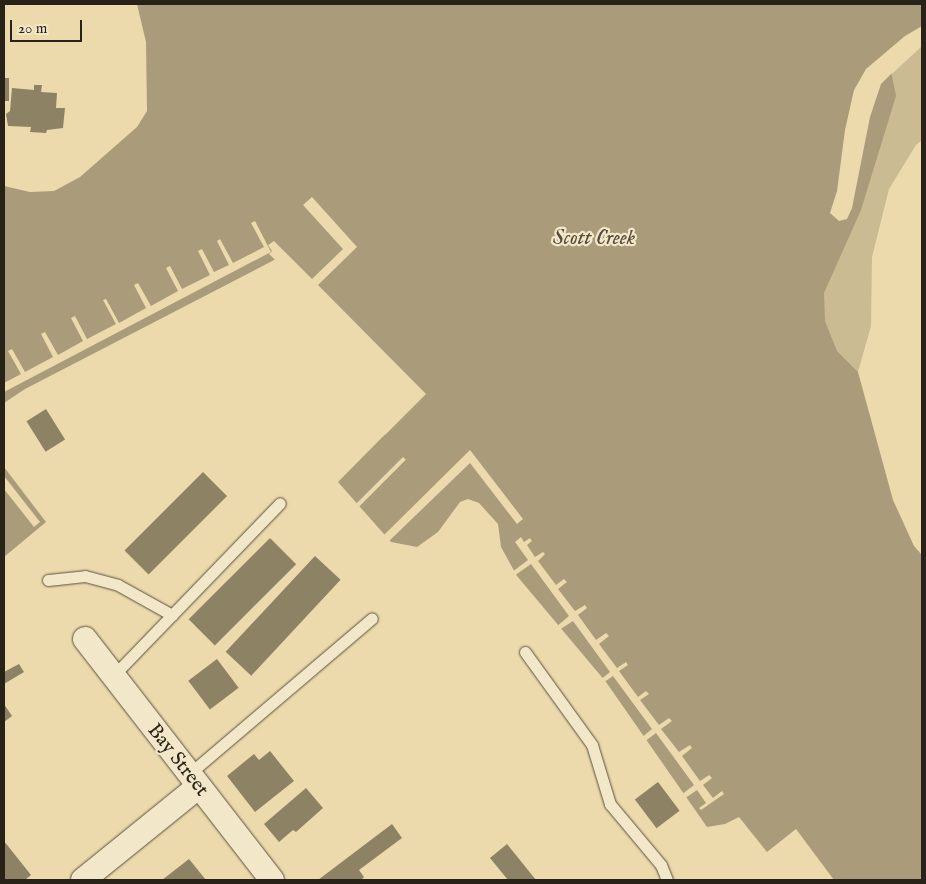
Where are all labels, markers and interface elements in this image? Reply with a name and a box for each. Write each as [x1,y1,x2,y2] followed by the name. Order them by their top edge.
[12,10,85,42] scale bar
[18,19,47,38] text: 20 m
[553,226,635,252] water label: Scott Creek
[142,719,214,801] street label: Bay Street

